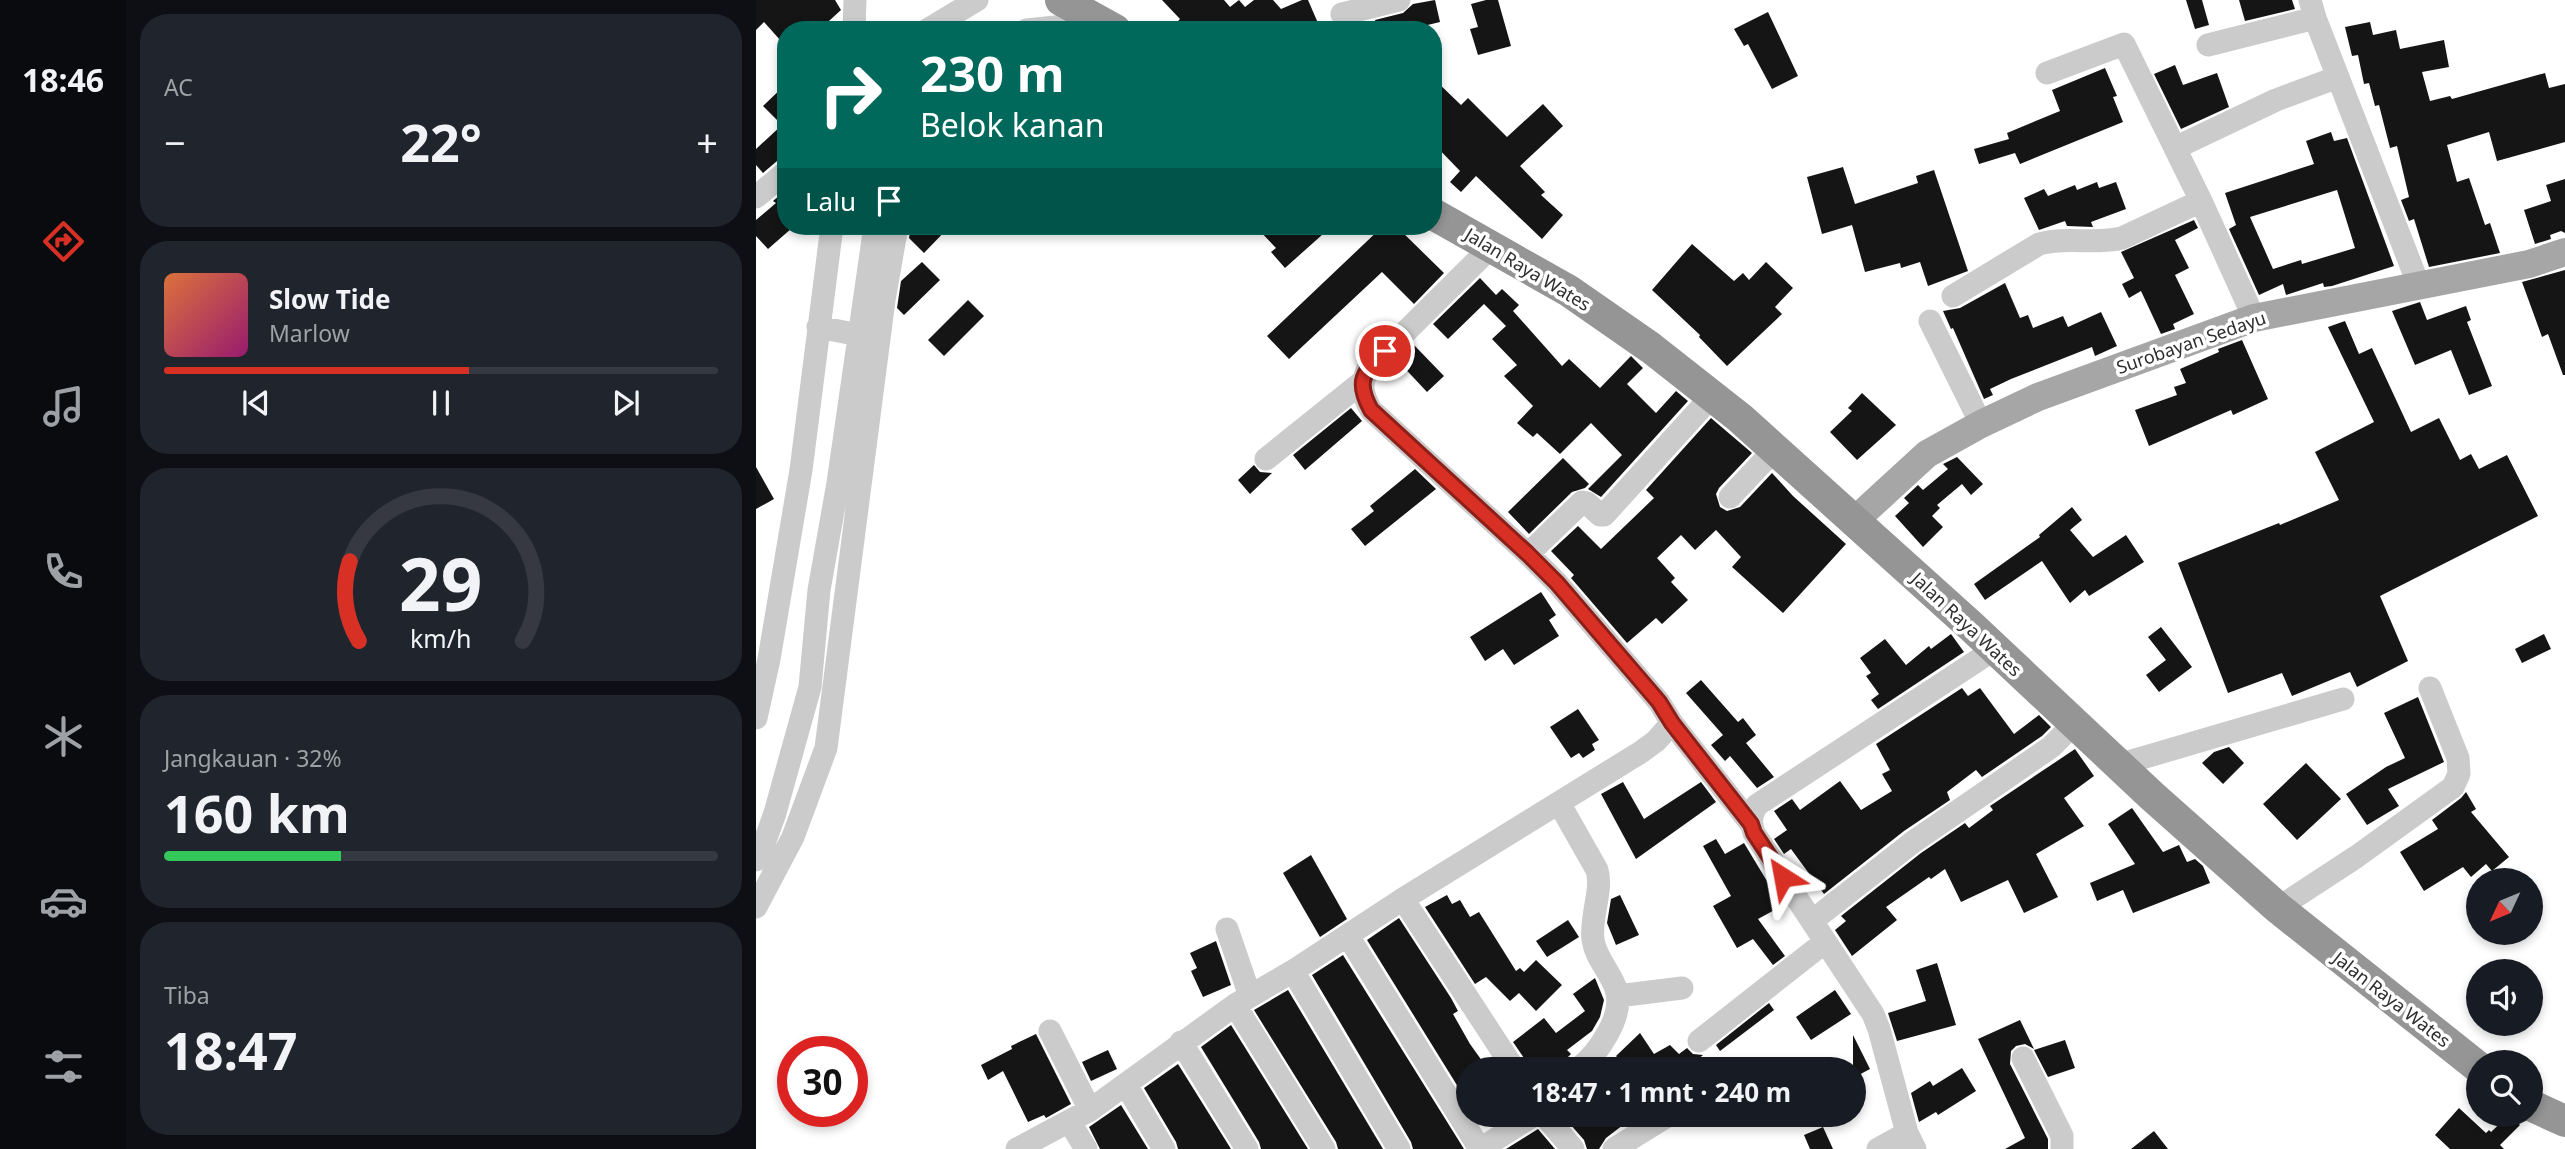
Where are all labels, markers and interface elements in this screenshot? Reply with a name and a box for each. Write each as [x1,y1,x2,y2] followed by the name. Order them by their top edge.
[920,40,1065,106] text: 230 m
[805,49,896,140] icon: right
[22,58,104,101] text: 18:46
[164,71,193,103] text: AC
[920,103,1104,146] text: Belok kanan
[400,106,482,177] text: 22°
[164,116,186,168] text: −
[696,116,718,168] text: +
[870,182,908,220] icon: arrive
[805,183,856,219] text: Lalu
[39,217,88,266] icon: directions
[1459,221,1595,316] street label: Jalan Raya Wates
[269,281,391,317] text: Slow Tide
[2113,305,2269,379] street label: Surobayan Sedayu
[269,317,350,349] text: Marlow
[1355,321,1415,381] pin
[1366,332,1404,370] icon: arrive
[39,382,88,431] icon: music
[237,384,275,422] icon: previous
[422,384,460,422] icon: pause
[607,384,645,422] icon: next
[399,533,483,632] text: 29
[39,547,88,596] icon: phone
[1905,565,2027,681] street label: Jalan Raya Wates
[410,620,472,654] text: km/h
[39,712,88,761] icon: climate
[164,742,342,774] text: Jangkauan · 32%
[164,777,350,848] text: 160 km
[1746,840,1820,914] position arrow
[2466,868,2543,945] north arrow
[2466,868,2543,1127] map controls
[39,877,88,926] icon: car
[2327,944,2456,1052] street label: Jalan Raya Wates
[2466,959,2543,1036] button: sound
[164,979,210,1011] text: Tiba
[164,1014,298,1085] text: 18:47
[777,1036,868,1127] speed limit sign: 30
[39,1042,88,1091] icon: filters
[2466,1050,2543,1127] button: search
[1531,1074,1791,1110] text: 18:47 · 1 mnt · 240 m

